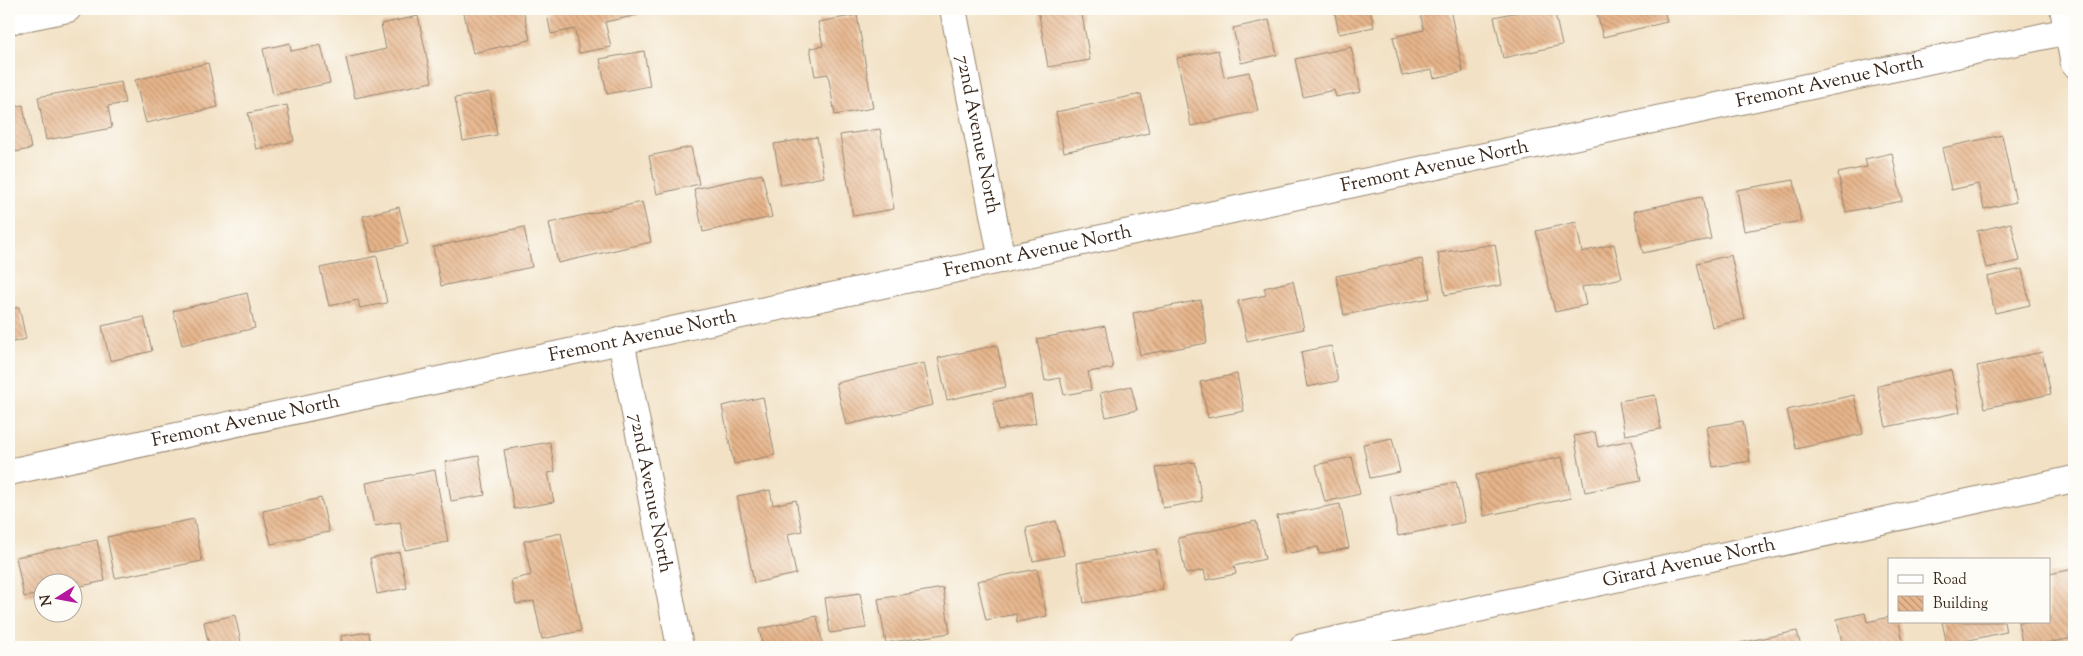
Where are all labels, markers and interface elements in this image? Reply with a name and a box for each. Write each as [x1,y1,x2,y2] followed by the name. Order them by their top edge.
[1733,49,1926,115] street label: Fremont Avenue North
[949,53,1006,217] street label: 72nd Avenue North
[1338,133,1531,200] street label: Fremont Avenue North
[941,218,1134,285] street label: Fremont Avenue North
[546,303,739,370] street label: Fremont Avenue North
[149,388,342,455] street label: Fremont Avenue North
[622,411,679,575] street label: 72nd Avenue North
[1600,531,1778,595] street label: Girard Avenue North
[1888,558,2050,624] legend
[1933,570,1967,591] text: Road
[32,574,82,624] north arrow
[36,593,58,607] text: N
[1933,594,1988,615] text: Building

